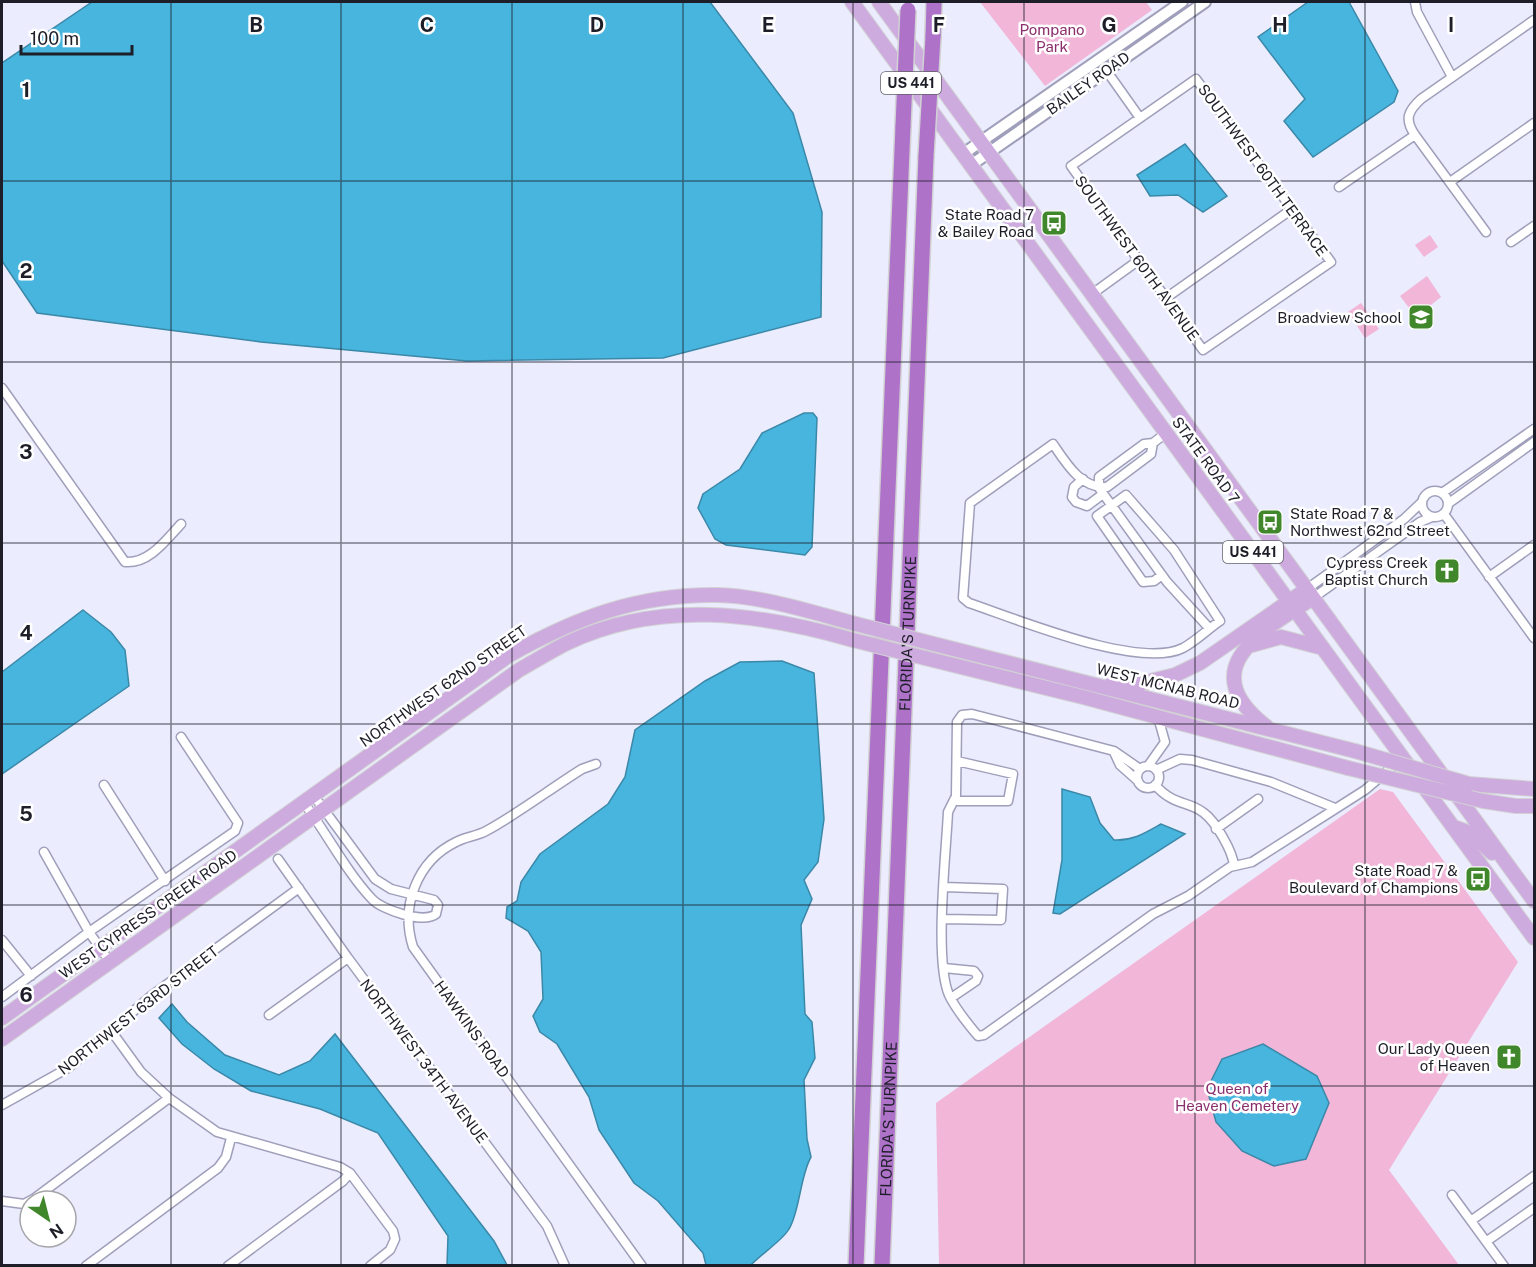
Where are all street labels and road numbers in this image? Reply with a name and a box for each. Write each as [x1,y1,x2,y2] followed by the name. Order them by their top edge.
[1043,48,1133,118] street label: BAILEY ROAD
[881,72,941,94] road number: US 441
[1195,81,1331,259] street label: SOUTHWEST 60TH TERRACE
[1071,172,1203,344] street label: SOUTHWEST 60TH AVENUE
[1169,413,1243,507] street label: STATE ROAD 7
[1223,541,1283,563] road number: US 441
[896,556,919,711] street label: FLORIDA'S TURNPIKE
[357,622,529,750] street label: NORTHWEST 62ND STREET
[1095,660,1241,712] street label: WEST MCNAB ROAD
[56,846,240,982] street label: WEST CYPRESS CREEK ROAD
[55,942,221,1078] street label: NORTHWEST 63RD STREET
[357,976,491,1146] street label: NORTHWEST 34TH AVENUE
[431,977,513,1081] street label: HAWKINS ROAD
[876,1041,899,1197] street label: FLORIDA'S TURNPIKE

